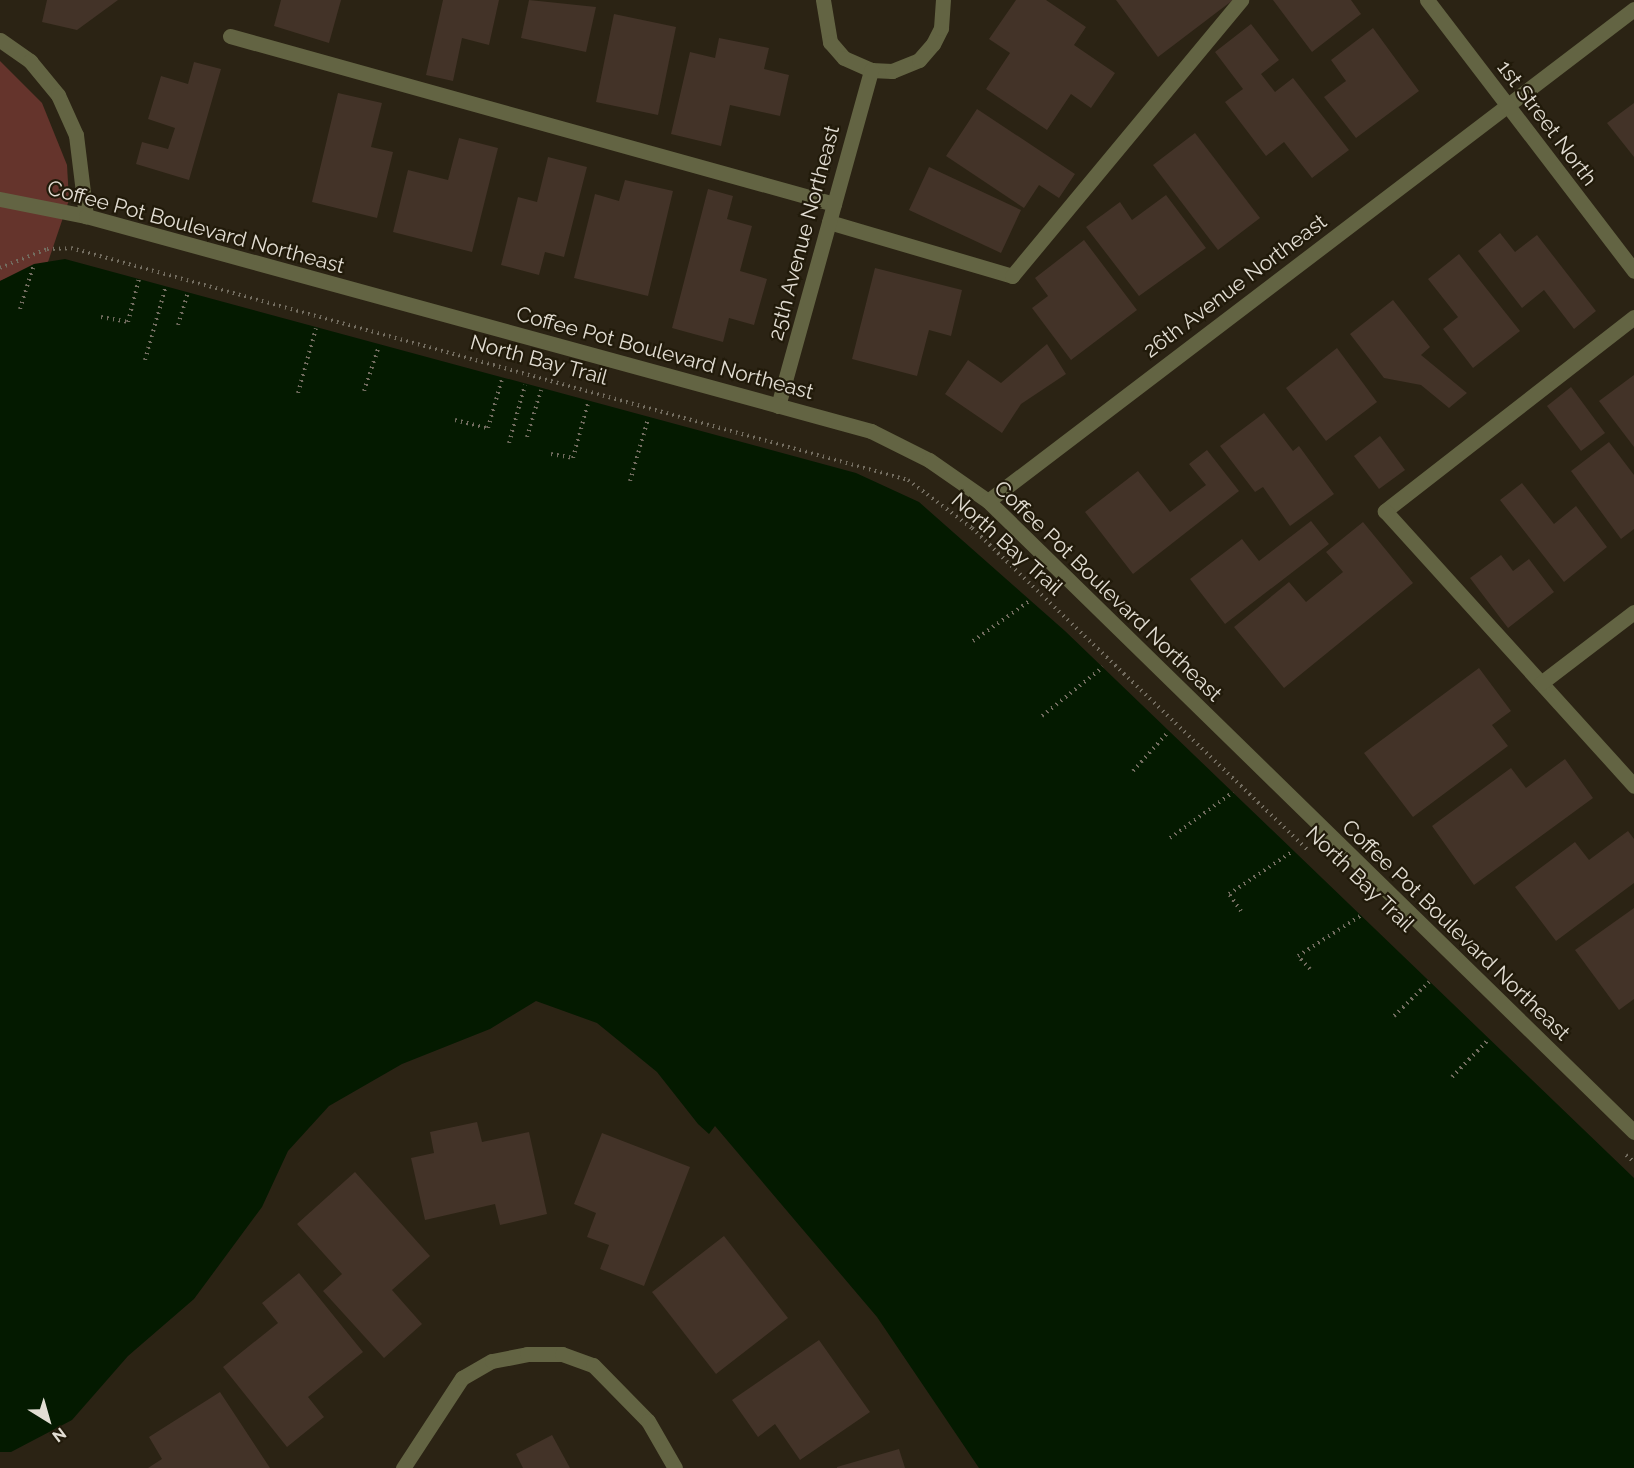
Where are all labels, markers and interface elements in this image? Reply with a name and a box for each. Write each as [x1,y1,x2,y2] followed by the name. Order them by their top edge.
[1492,55,1602,191] street label: 1st Street North
[763,122,845,344] street label: 25th Avenue Northeast
[45,175,347,279] street label: Coffee Pot Boulevard Northeast
[1138,209,1332,363] street label: 26th Avenue Northeast
[514,301,816,405] street label: Coffee Pot Boulevard Northeast
[467,329,611,391] street label: North Bay Trail
[989,475,1227,707] street label: Coffee Pot Boulevard Northeast
[946,487,1068,601] street label: North Bay Trail
[1337,814,1575,1046] street label: Coffee Pot Boulevard Northeast
[1300,820,1420,938] street label: North Bay Trail
[18,1390,78,1450] north arrow
[49,1424,70,1446] text: N

